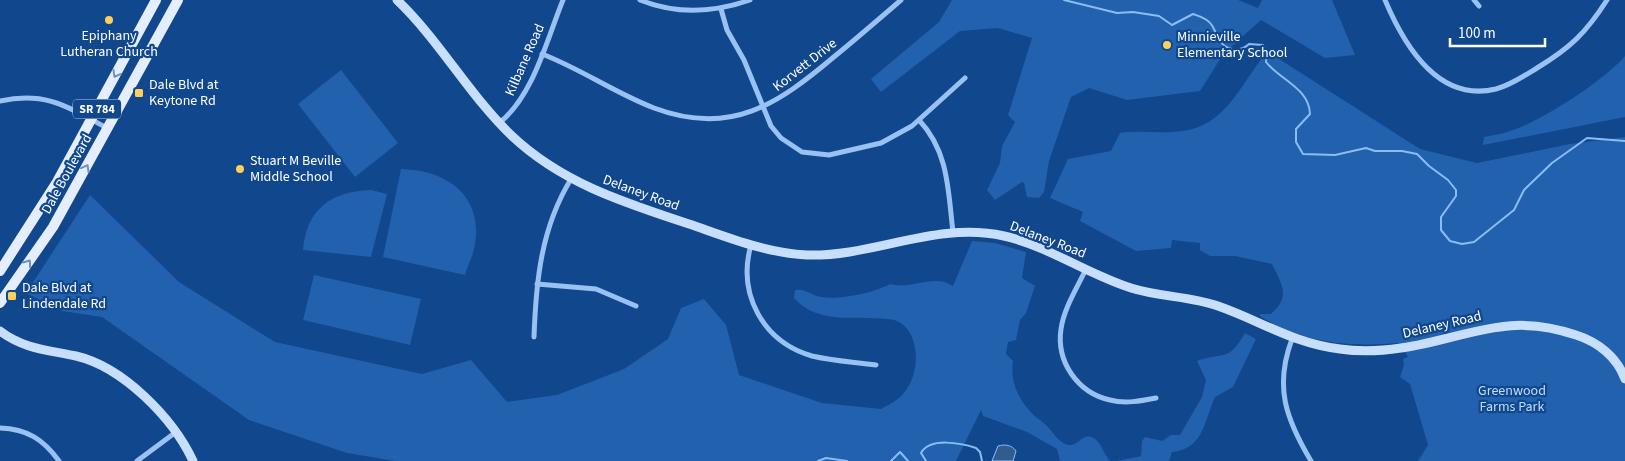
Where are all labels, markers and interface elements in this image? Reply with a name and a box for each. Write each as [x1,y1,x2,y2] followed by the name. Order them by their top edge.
[103,14,115,26] marker: Epiphany Lutheran Church
[1450,15,1545,47] scale bar
[500,21,550,99] street label: Kilbane Road
[1458,23,1496,44] text: 100 m
[60,26,158,62] place label: Epiphany Lutheran Church
[1177,27,1288,63] place label: Minnieville Elementary School
[769,34,841,96] street label: Korvett Drive
[1161,39,1173,51] marker: Minnieville Elementary School
[112,68,122,77] one-way arrow
[149,75,219,111] place label: Dale Blvd at Keytone Rd
[133,87,145,99] marker: Dale Blvd at Keytone Rd
[73,100,121,118] road number: SR 784
[37,130,97,218] street label: Dale Boulevard
[250,151,341,187] place label: Stuart M Beville Middle School
[234,163,246,175] marker: Stuart M Beville Middle School
[80,164,90,173] one-way arrow
[600,170,682,216] street label: Delaney Road
[1007,216,1089,264] street label: Delaney Road
[22,260,31,269] one-way arrow
[22,278,106,314] place label: Dale Blvd at Lindendale Rd
[6,290,18,302] marker: Dale Blvd at Lindendale Rd
[1401,306,1483,344] street label: Delaney Road
[1478,381,1546,417] park label: Greenwood Farms Park

